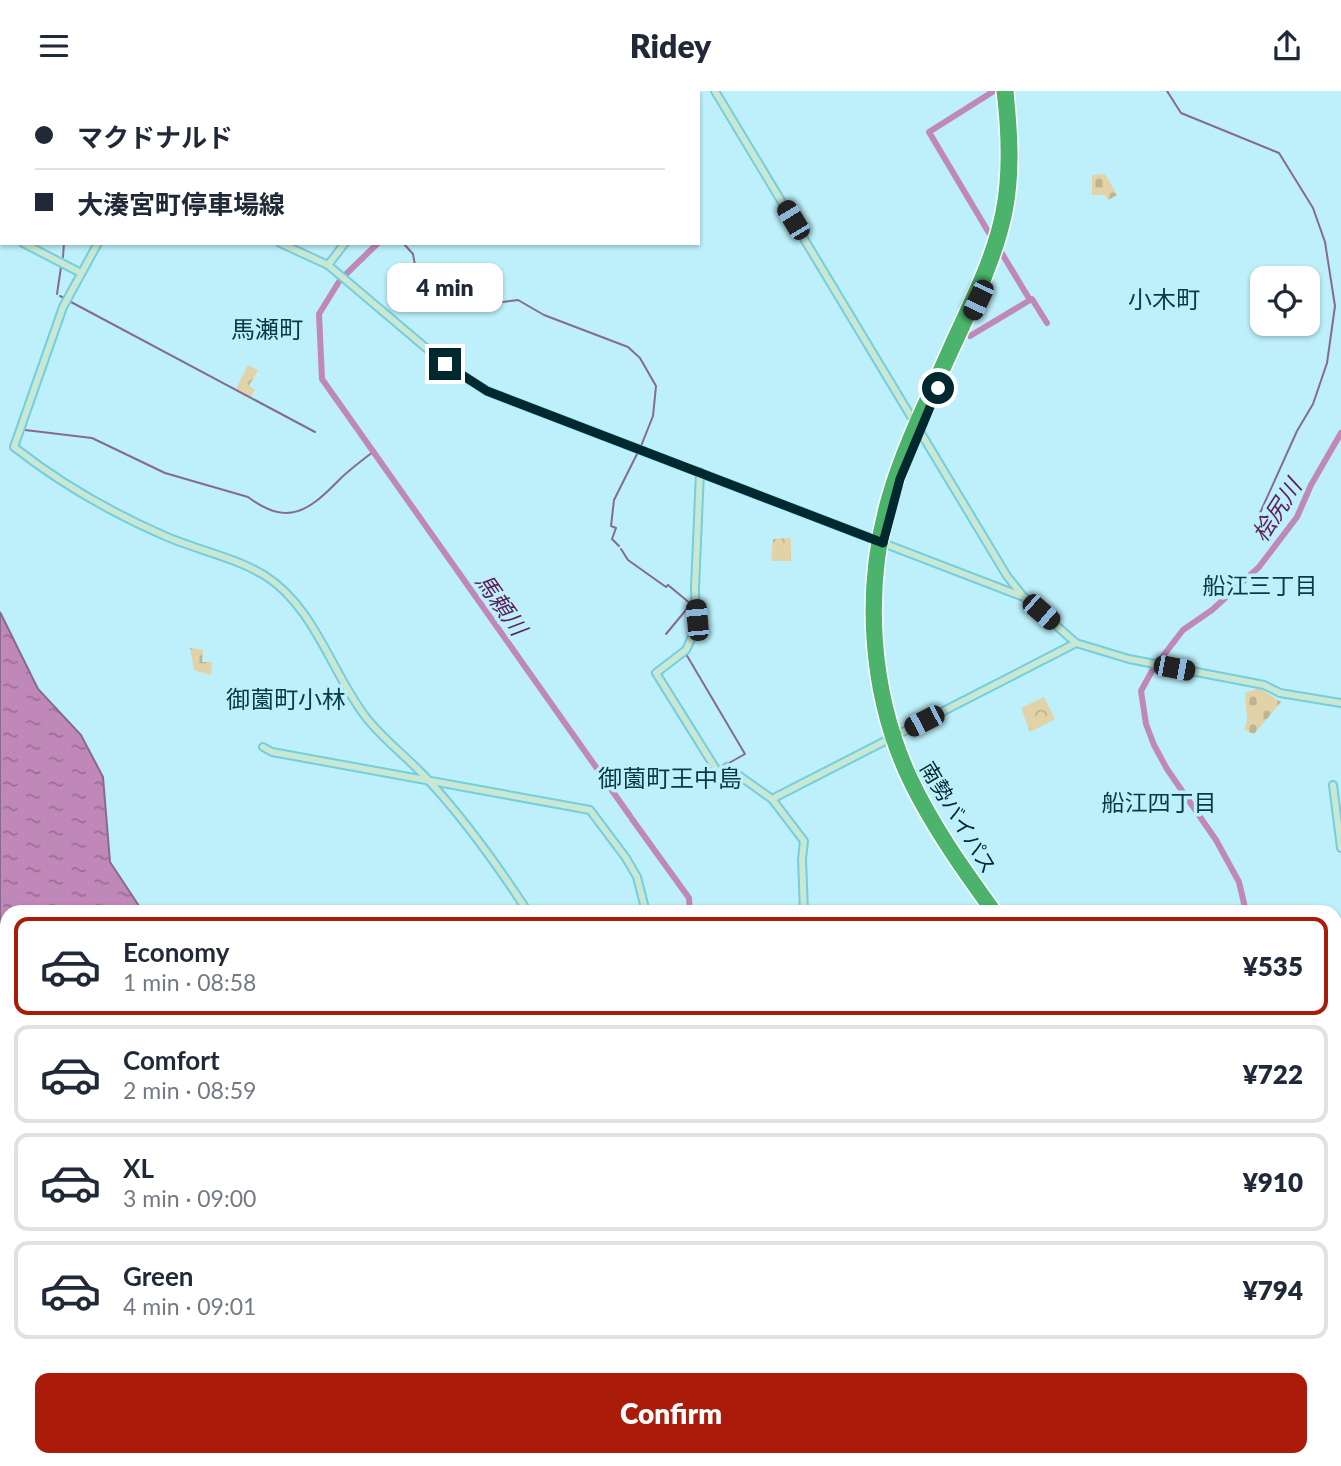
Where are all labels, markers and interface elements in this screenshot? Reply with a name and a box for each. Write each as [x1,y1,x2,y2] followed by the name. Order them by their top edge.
[630,26,711,65] text: Ridey
[35,27,73,65] icon: menu
[1268,27,1306,65] icon: share
[77,121,233,153] text: マクドナルド
[77,188,285,220] text: 大湊宮町停車場線
[774,197,813,243] car
[387,263,503,311] callout: 4 min
[1250,266,1320,336] map controls
[1250,266,1320,336] button: locate
[416,273,474,301] text: 4 min
[960,277,997,323] car
[1128,284,1200,313] district label: 小木町
[231,314,303,343] district label: 馬瀬町
[429,348,461,380] route end
[922,372,954,404] route start
[1245,471,1308,547] water label: 桧尻川
[471,568,535,643] water label: 馬頼川
[1203,571,1318,599] district label: 船江三丁目
[1019,590,1064,634] car
[685,598,710,642] car
[1152,654,1197,682] car
[226,684,346,713] district label: 御薗町小林
[901,702,948,740] car
[916,757,1002,877] street label: 南勢バイパス
[598,763,742,792] district label: 御薗町王中島
[1102,788,1217,816] district label: 船江四丁目
[39,935,102,998] icon: car
[123,936,229,968] text: Economy
[1243,950,1303,982] text: ¥535
[123,968,256,996] text: 1 min · 08:58
[39,1043,102,1106] icon: car
[123,1044,220,1076] text: Comfort
[1243,1058,1303,1090] text: ¥722
[123,1076,256,1104] text: 2 min · 08:59
[39,1151,102,1214] icon: car
[123,1152,154,1184] text: XL
[1243,1166,1303,1198] text: ¥910
[123,1184,256,1212] text: 3 min · 09:00
[39,1259,102,1322] icon: car
[123,1260,193,1292] text: Green
[1243,1274,1303,1306] text: ¥794
[123,1292,256,1320] text: 4 min · 09:01
[35,1373,1307,1453] button: Confirm

